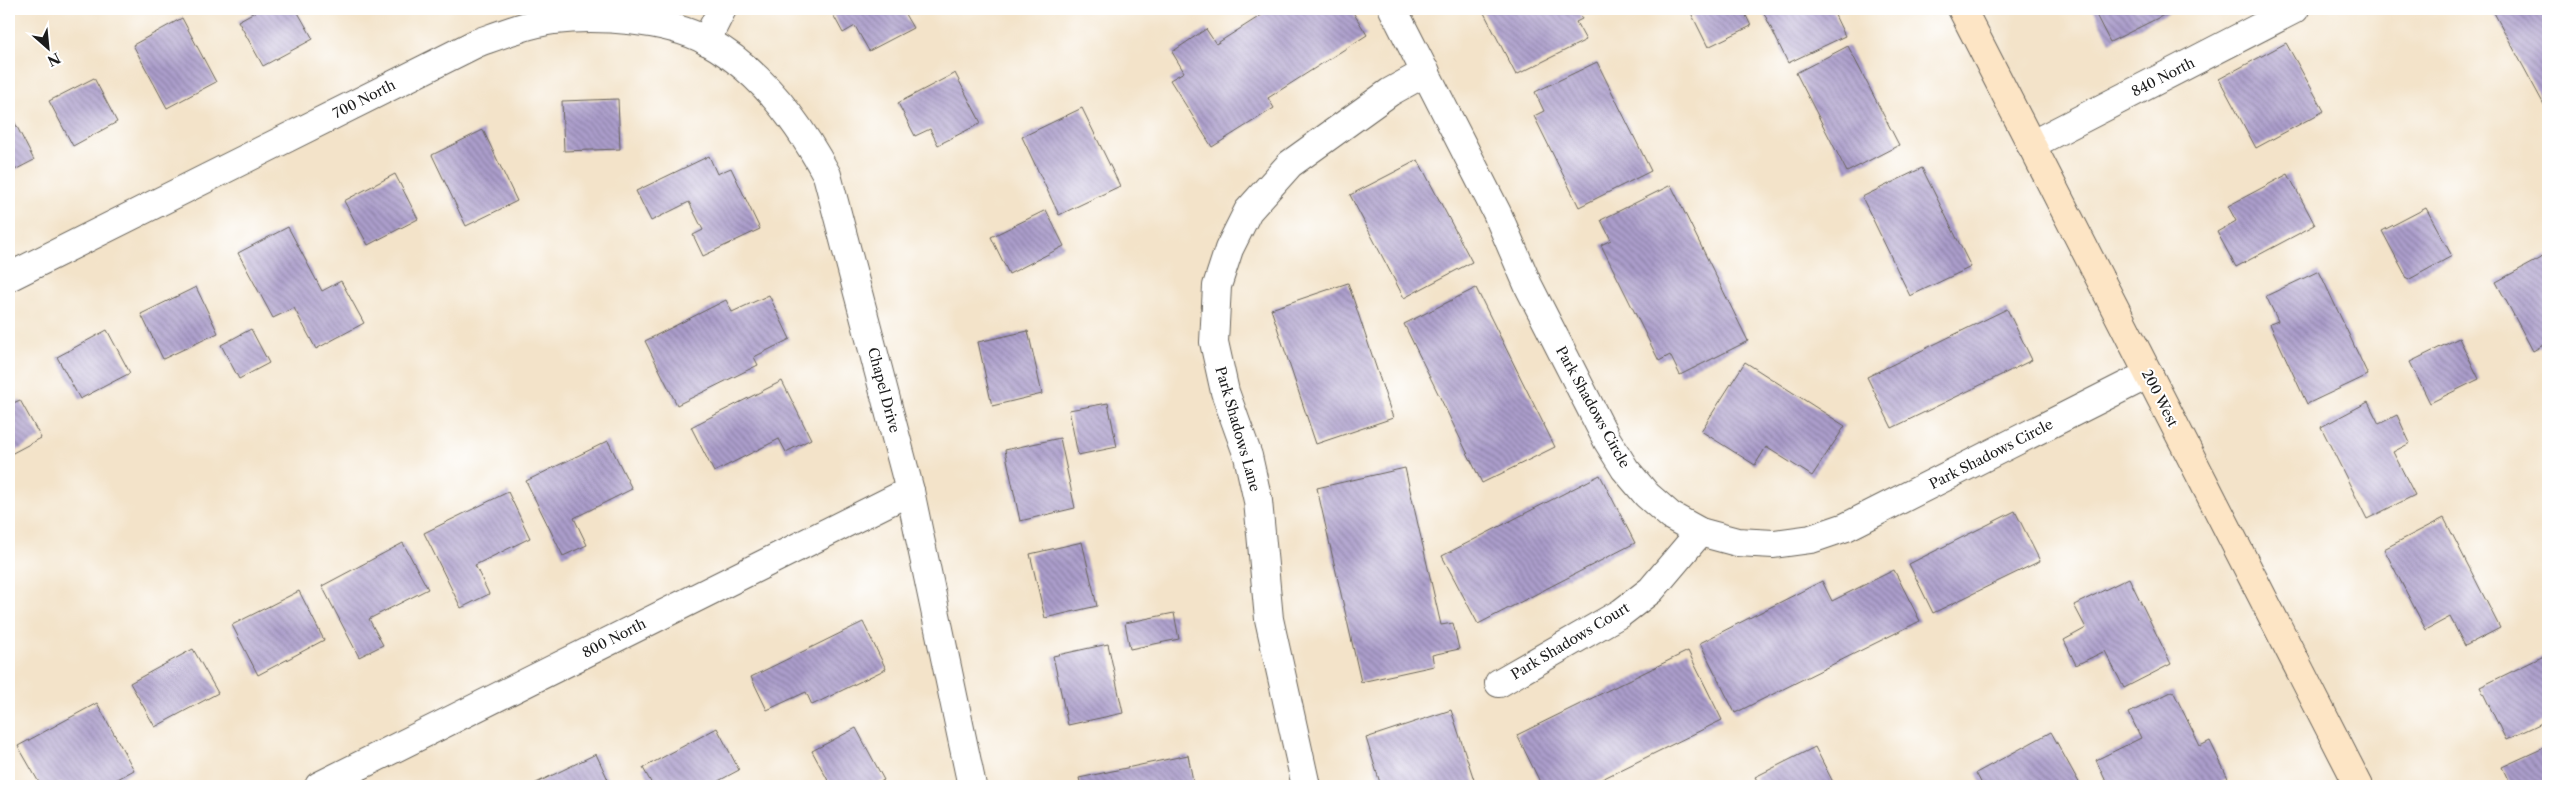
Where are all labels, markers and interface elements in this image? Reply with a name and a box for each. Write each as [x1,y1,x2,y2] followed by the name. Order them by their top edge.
[22,22,72,72] north arrow
[44,49,63,70] text: N
[2128,53,2198,101] street label: 840 North
[330,75,398,122] street label: 700 North
[1552,343,1634,471] street label: Park Shadows Circle
[864,345,904,435] street label: Chapel Drive
[1212,364,1265,494] street label: Park Shadows Lane
[2138,366,2182,430] street label: 200 West
[1926,415,2056,493] street label: Park Shadows Circle
[1507,598,1633,684] street label: Park Shadows Court
[579,614,649,662] street label: 800 North

